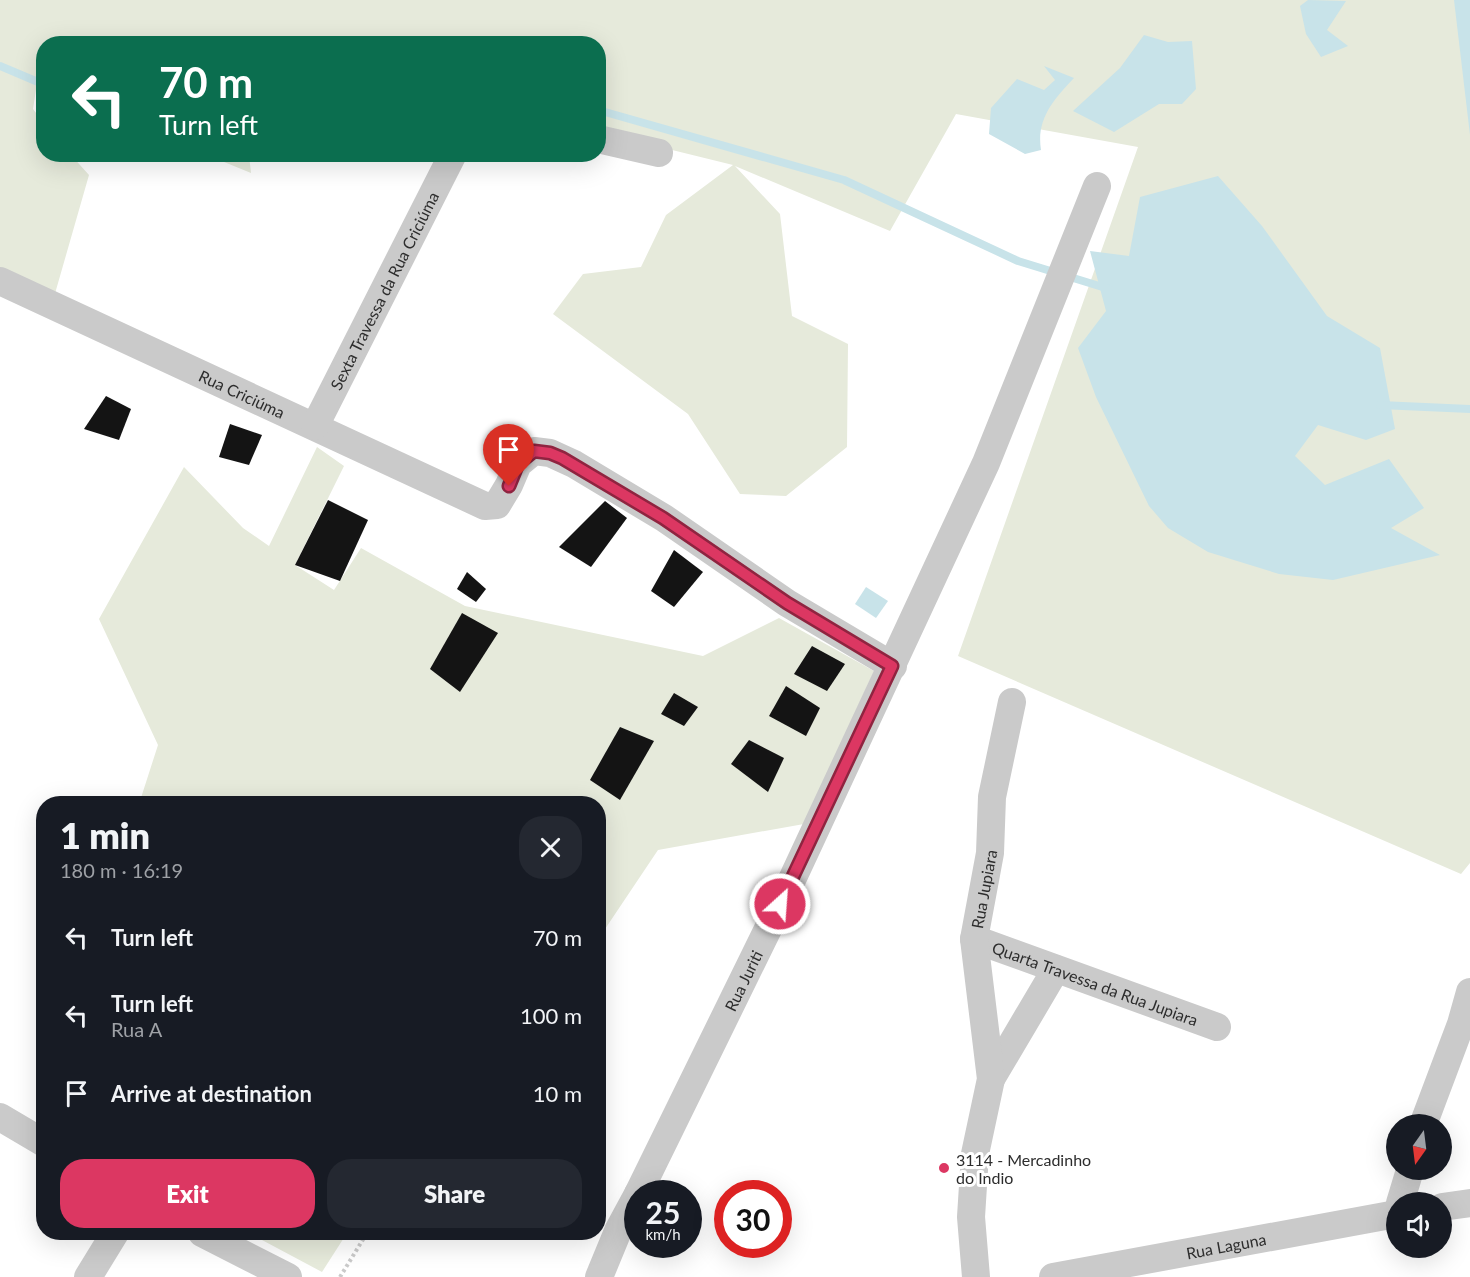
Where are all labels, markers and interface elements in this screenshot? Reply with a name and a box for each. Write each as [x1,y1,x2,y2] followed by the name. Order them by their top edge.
[159,57,253,107] text: 70 m
[60,60,138,138] icon: left
[159,108,258,141] text: Turn left
[326,188,442,393] street label: Sexta Travessa da Rua Criciúma
[196,365,288,421] street label: Rua Criciúma
[483,424,534,486] pin
[492,433,525,466] icon: arrive
[60,813,150,857] text: 1 min
[519,816,582,879] button: close
[967,848,1000,930] street label: Rua Jupiara
[60,858,183,882] text: 180 m · 16:19
[748,872,812,936] position arrow
[60,921,93,954] icon: left
[111,924,193,951] text: Turn left
[533,924,582,951] text: 70 m
[990,937,1201,1029] street label: Quarta Travessa da Rua Jupiara
[720,947,766,1014] street label: Rua Juriti
[111,990,193,1017] text: Turn left
[60,999,93,1032] icon: left
[520,1002,582,1029] text: 100 m
[111,1017,162,1041] text: Rua A
[60,1077,93,1110] icon: arrive
[111,1080,312,1107] text: Arrive at destination
[533,1080,582,1107] text: 10 m
[1386,1114,1452,1180] north arrow
[1386,1114,1452,1258] map controls
[956,1150,1091,1187] place label: 3114 - Mercadinho do Indio
[60,1159,315,1228] button: Exit
[327,1159,582,1228] button: Share
[937,1161,951,1175] marker: 3114 - Mercadinho do Indio
[714,1180,792,1258] speed limit sign: 30
[1386,1192,1452,1258] button: sound
[646,1194,680,1230] text: 25
[645,1225,681,1243] text: km/h
[1185,1229,1268,1262] street label: Rua Laguna

